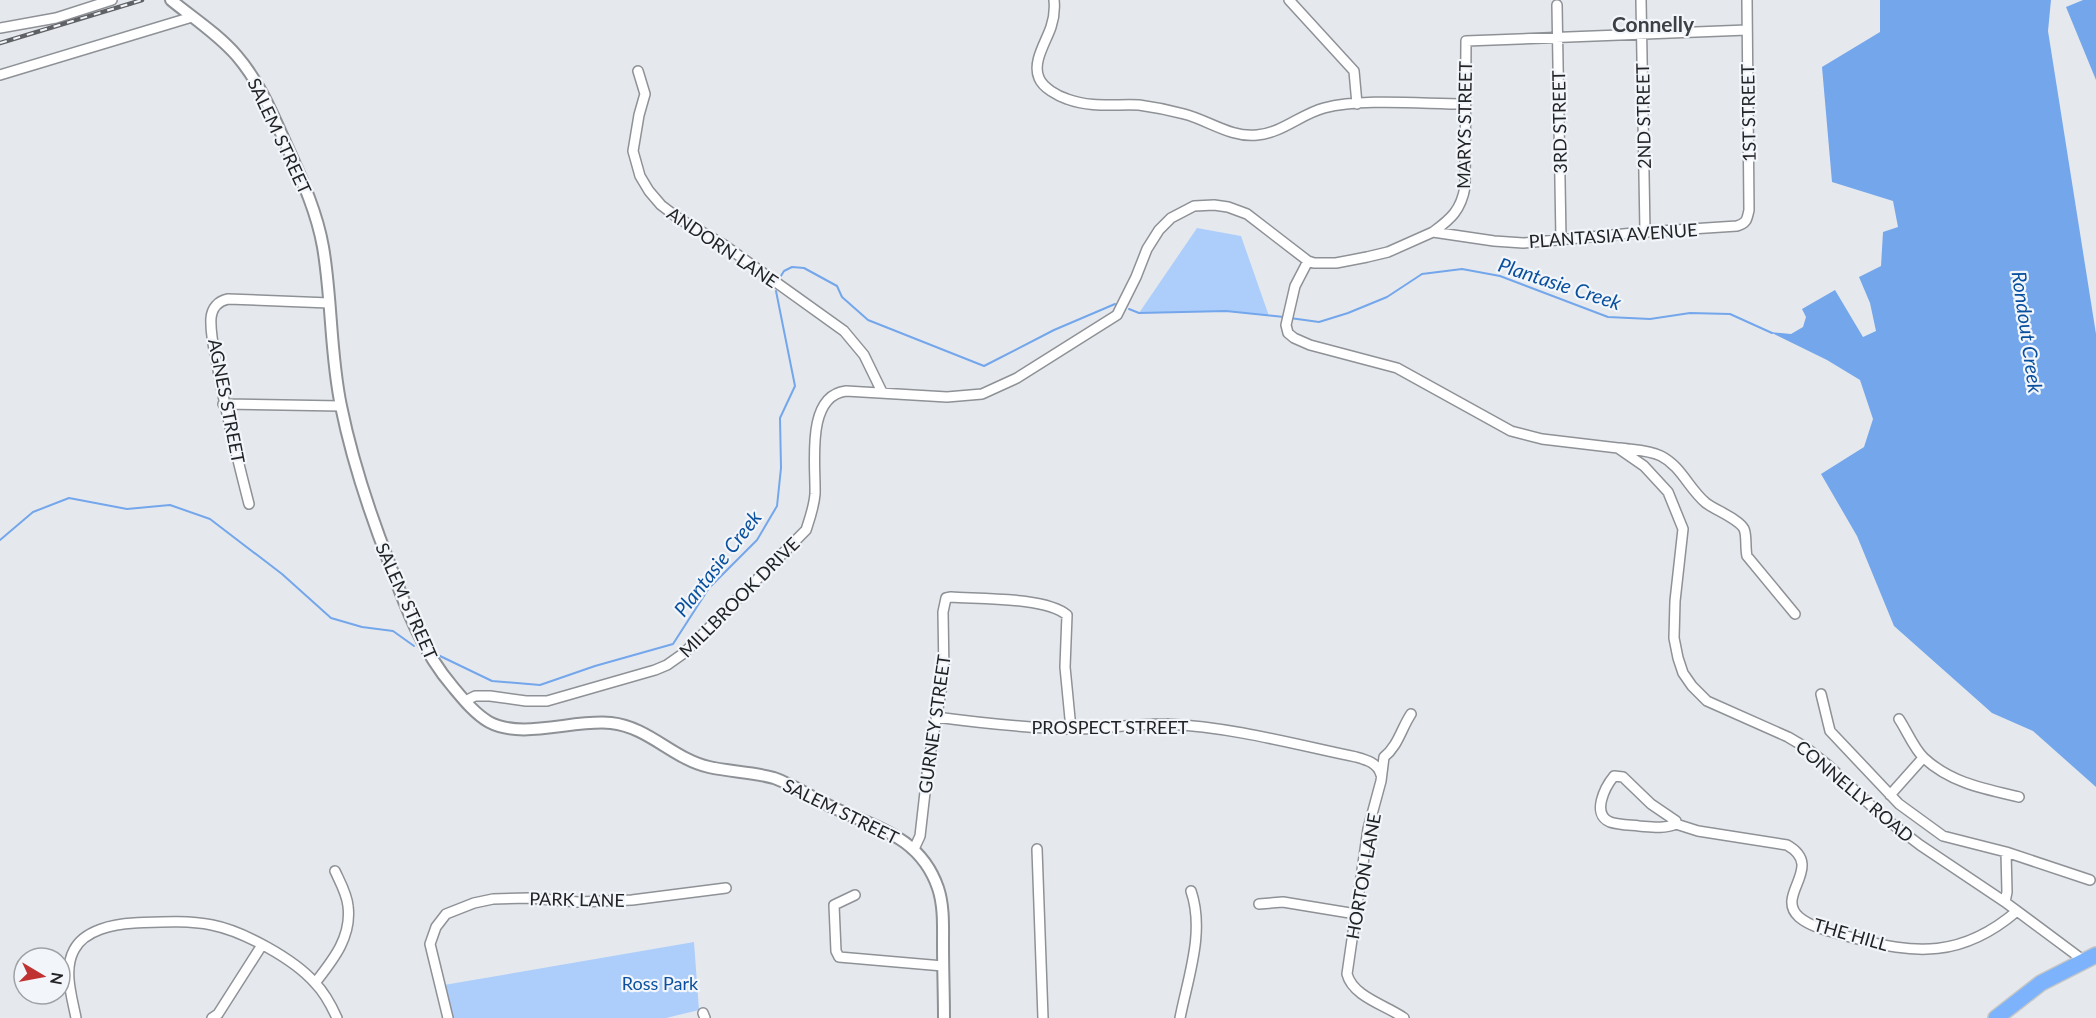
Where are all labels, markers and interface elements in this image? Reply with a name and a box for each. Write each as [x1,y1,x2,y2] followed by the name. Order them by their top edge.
[1612,11,1695,36] district label: Connelly
[1452,60,1476,189] street label: MARYS STREET
[1631,63,1655,169] street label: 2ND STREET
[1736,63,1760,162] street label: 1ST STREET
[1547,70,1571,174] street label: 3RD STREET
[243,74,317,198] street label: SALEM STREET
[663,202,783,292] street label: ANDORN LANE
[1528,218,1698,252] street label: PLANTASIA AVENUE
[1496,252,1625,314] water label: Plantasie Creek
[2008,270,2048,395] water label: Rondout Creek
[204,337,250,466] street label: AGNES STREET
[668,505,766,621] water label: Plantasie Creek
[674,532,804,662] street label: MILLBROOK DRIVE
[371,539,443,663] street label: SALEM STREET
[913,653,955,795] street label: GURNEY STREET
[1032,716,1189,738] street label: PROSPECT STREET
[1792,735,1918,847] street label: CONNELLY ROAD
[780,774,903,849] street label: SALEM STREET
[1341,811,1385,941] street label: HORTON LANE
[529,887,625,911] street label: PARK LANE
[1811,913,1891,955] street label: THE HILL
[12,946,72,1006] north arrow
[47,971,68,986] text: N
[622,972,699,994] park label: Ross Park

